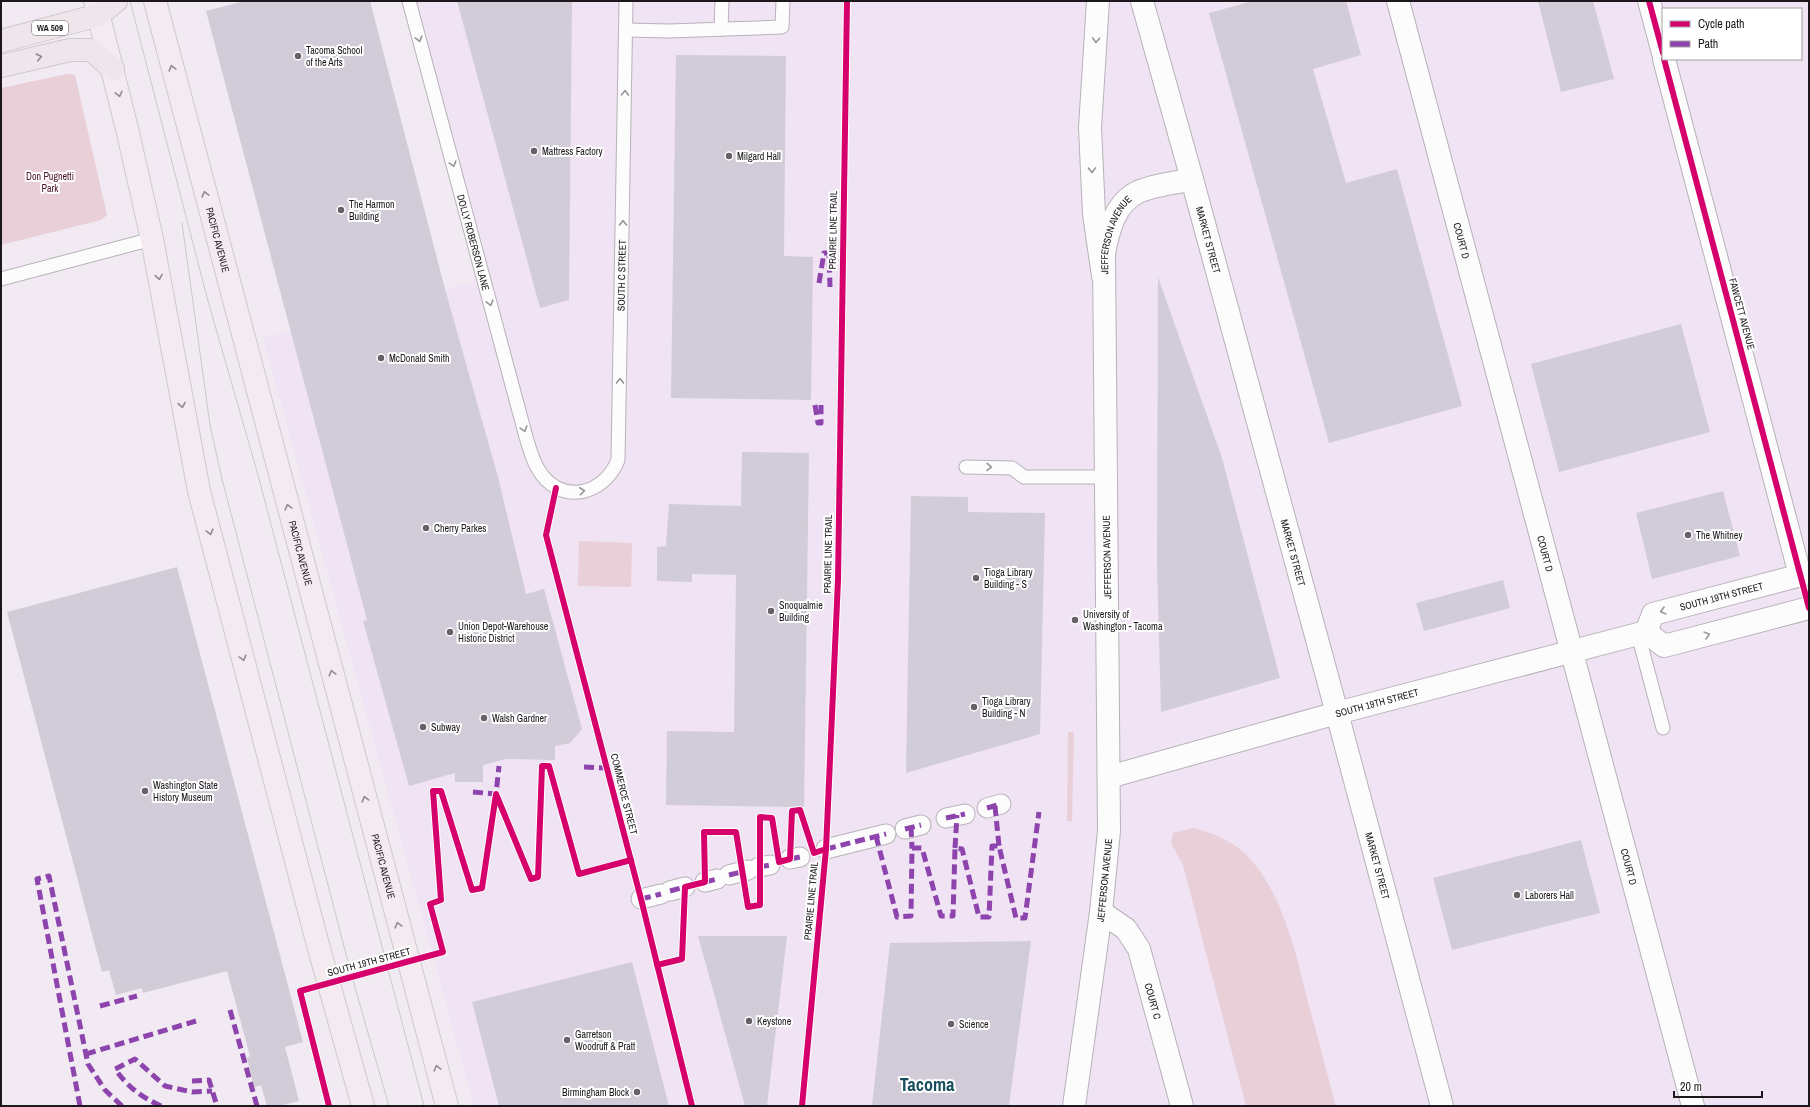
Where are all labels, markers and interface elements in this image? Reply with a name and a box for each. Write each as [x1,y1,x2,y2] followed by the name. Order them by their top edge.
[1662,8,1802,60] legend
[1698,16,1745,32] text: Cycle path
[32,21,68,35] road number: WA 509
[414,35,423,42] one-way arrow
[1698,36,1718,52] text: Path
[1091,37,1100,43] one-way arrow
[306,44,362,69] place label: Tacoma School of the Arts
[293,51,303,61] marker: Tacoma School of the Arts
[36,54,42,62] one-way arrow
[168,65,177,72] one-way arrow
[621,90,629,96] one-way arrow
[114,91,122,97] one-way arrow
[542,145,604,158] place label: Mattress Factory
[529,146,539,156] marker: Mattress Factory
[737,150,781,163] place label: Milgard Hall
[724,151,734,161] marker: Milgard Hall
[448,160,457,167] one-way arrow
[1088,167,1096,173] one-way arrow
[26,170,74,195] park label: Don Pugnetti Park
[201,190,210,197] one-way arrow
[826,190,840,269] street label: PRAIRIE LINE TRAIL
[1097,192,1134,274] street label: JEFFERSON AVENUE
[455,193,493,292] street label: DOLLY ROBERSON LANE
[349,198,395,223] place label: The Harmon Building
[336,205,346,215] marker: The Harmon Building
[1193,205,1224,275] street label: MARKET STREET
[203,206,233,274] street label: PACIFIC AVENUE
[619,220,627,226] one-way arrow
[1451,221,1473,260] street label: COURT D
[614,240,628,311] street label: SOUTH C STREET
[154,274,163,280] one-way arrow
[1726,277,1758,351] street label: FAWCETT AVENUE
[485,299,494,306] one-way arrow
[389,352,450,365] place label: McDonald Smith
[376,353,386,363] marker: McDonald Smith
[616,378,625,384] one-way arrow
[178,402,186,408] one-way arrow
[519,425,528,432] one-way arrow
[986,463,992,472] one-way arrow
[579,487,585,496] one-way arrow
[284,504,293,511] one-way arrow
[821,514,835,593] street label: PRAIRIE LINE TRAIL
[1100,515,1114,599] street label: JEFFERSON AVENUE
[1278,518,1309,587] street label: MARKET STREET
[286,519,316,587] street label: PACIFIC AVENUE
[434,522,486,535] place label: Cherry Parkes
[421,523,431,533] marker: Cherry Parkes
[205,529,213,535] one-way arrow
[1696,529,1743,542] place label: The Whitney
[1683,530,1693,540] marker: The Whitney
[1534,534,1557,573] street label: COURT D
[984,566,1033,591] place label: Tioga Library Building - S
[971,573,981,583] marker: Tioga Library Building - S
[1678,579,1764,613] street label: SOUTH 19TH STREET
[779,599,823,624] place label: Snoqualmie Building
[766,606,776,616] marker: Snoqualmie Building
[1660,607,1666,615] one-way arrow
[1083,608,1163,633] place label: University of Washington - Tacoma
[1070,615,1080,625] marker: University of Washington - Tacoma
[458,620,549,645] place label: Union Depot-Warehouse Historic District
[445,627,455,637] marker: Union Depot-Warehouse Historic District
[1704,631,1710,639] one-way arrow
[238,655,246,661] one-way arrow
[328,670,336,677] one-way arrow
[1334,686,1420,720] street label: SOUTH 19TH STREET
[982,695,1031,720] place label: Tioga Library Building - N
[969,702,979,712] marker: Tioga Library Building - N
[492,712,547,725] place label: Walsh Gardner
[479,713,489,723] marker: Walsh Gardner
[431,721,461,734] place label: Subway
[418,722,428,732] marker: Subway
[608,752,640,836] street label: COMMERCE STREET
[153,779,218,804] place label: Washington State History Museum
[140,786,150,796] marker: Washington State History Museum
[361,796,369,802] one-way arrow
[1363,831,1393,901] street label: MARKET STREET
[369,832,398,900] street label: PACIFIC AVENUE
[1093,838,1115,923] street label: JEFFERSON AVENUE
[1618,847,1640,886] street label: COURT D
[801,861,821,941] street label: PRAIRIE LINE TRAIL
[1525,889,1574,902] place label: Laborers Hall
[1512,890,1522,900] marker: Laborers Hall
[394,921,403,928] one-way arrow
[326,945,412,979] street label: SOUTH 19TH STREET
[1142,981,1164,1021] street label: COURT C
[757,1015,792,1028] place label: Keystone
[744,1016,754,1026] marker: Keystone
[959,1018,989,1031] place label: Science
[946,1019,956,1029] marker: Science
[575,1028,636,1053] place label: Garretson Woodruff & Pratt
[562,1035,572,1045] marker: Garretson Woodruff & Pratt
[433,1065,441,1072] one-way arrow
[900,1072,955,1097] district label: Tacoma
[1674,1073,1762,1099] scale bar
[1680,1079,1702,1095] text: 20 m
[562,1086,630,1099] place label: Birmingham Block
[632,1087,642,1097] marker: Birmingham Block

